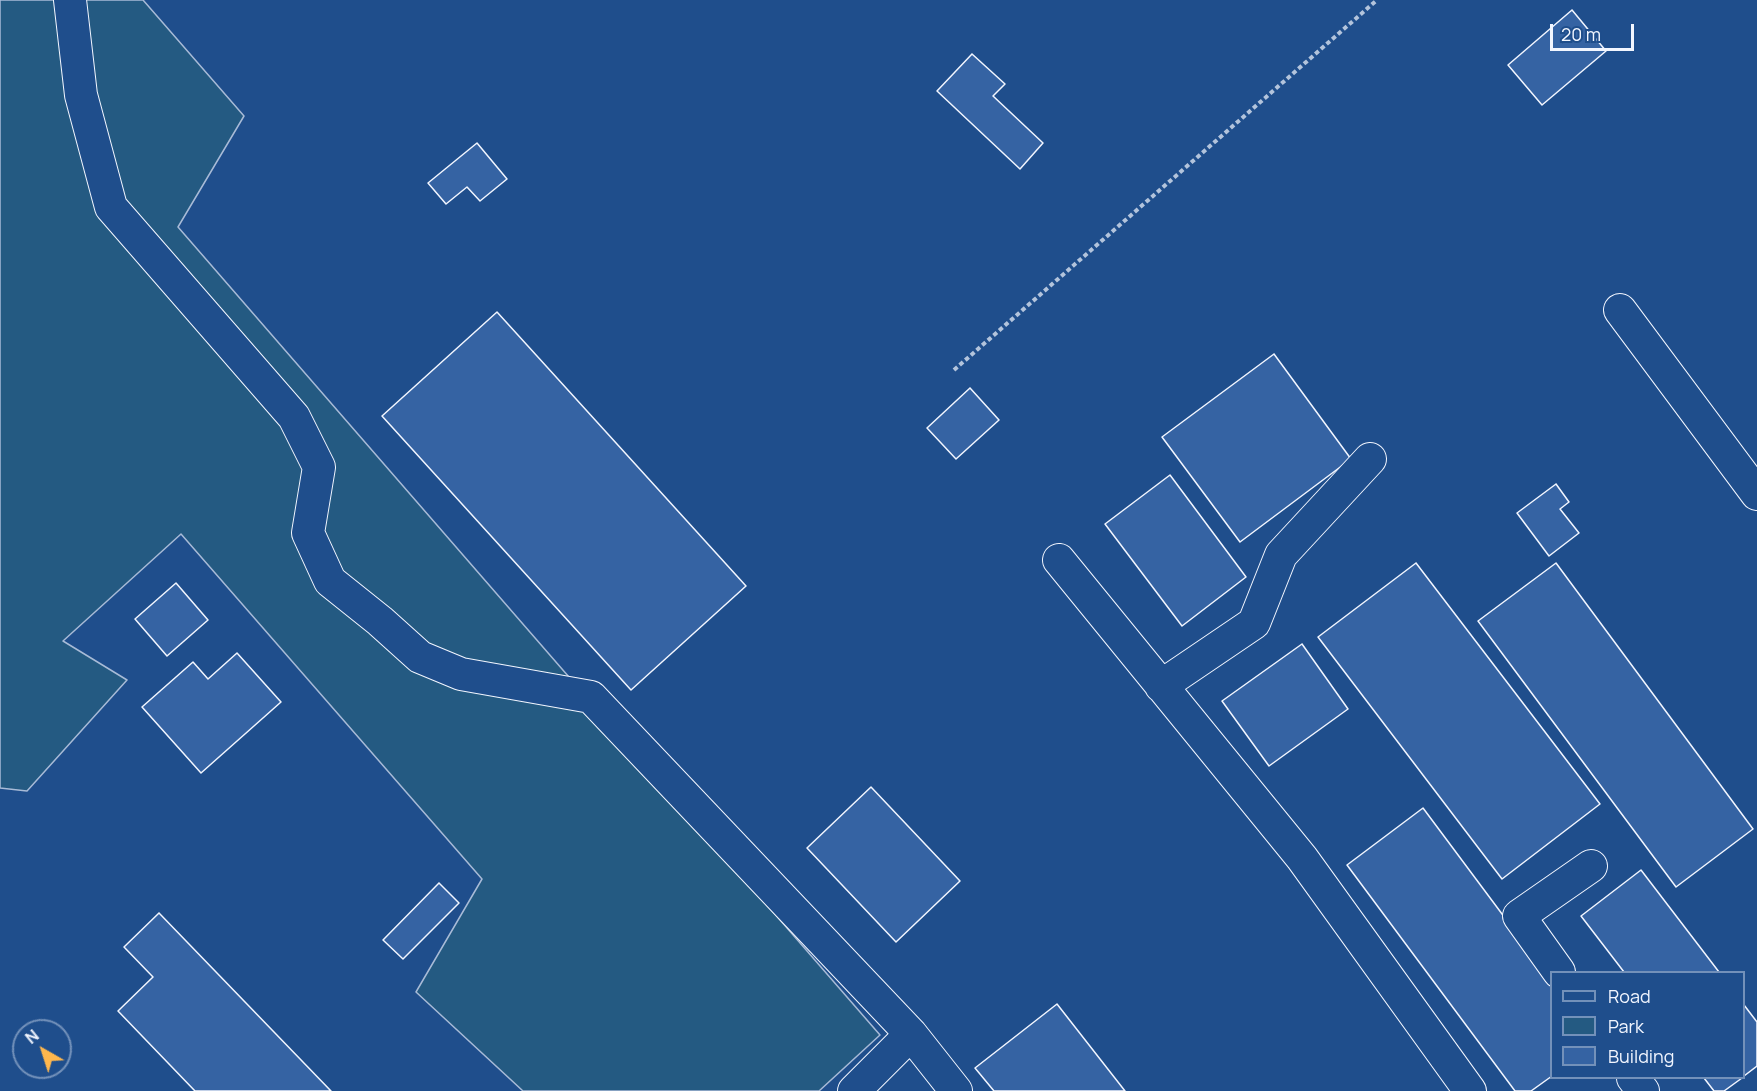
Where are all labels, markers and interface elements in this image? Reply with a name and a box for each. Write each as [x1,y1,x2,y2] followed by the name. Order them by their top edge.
[1553,12,1637,50] scale bar
[1561,22,1601,46] text: 20 m
[1550,971,1745,1079] legend
[1608,984,1651,1008] text: Road
[1608,1014,1644,1038] text: Park
[12,1019,72,1079] north arrow
[21,1024,43,1049] text: N
[1608,1044,1674,1068] text: Building

